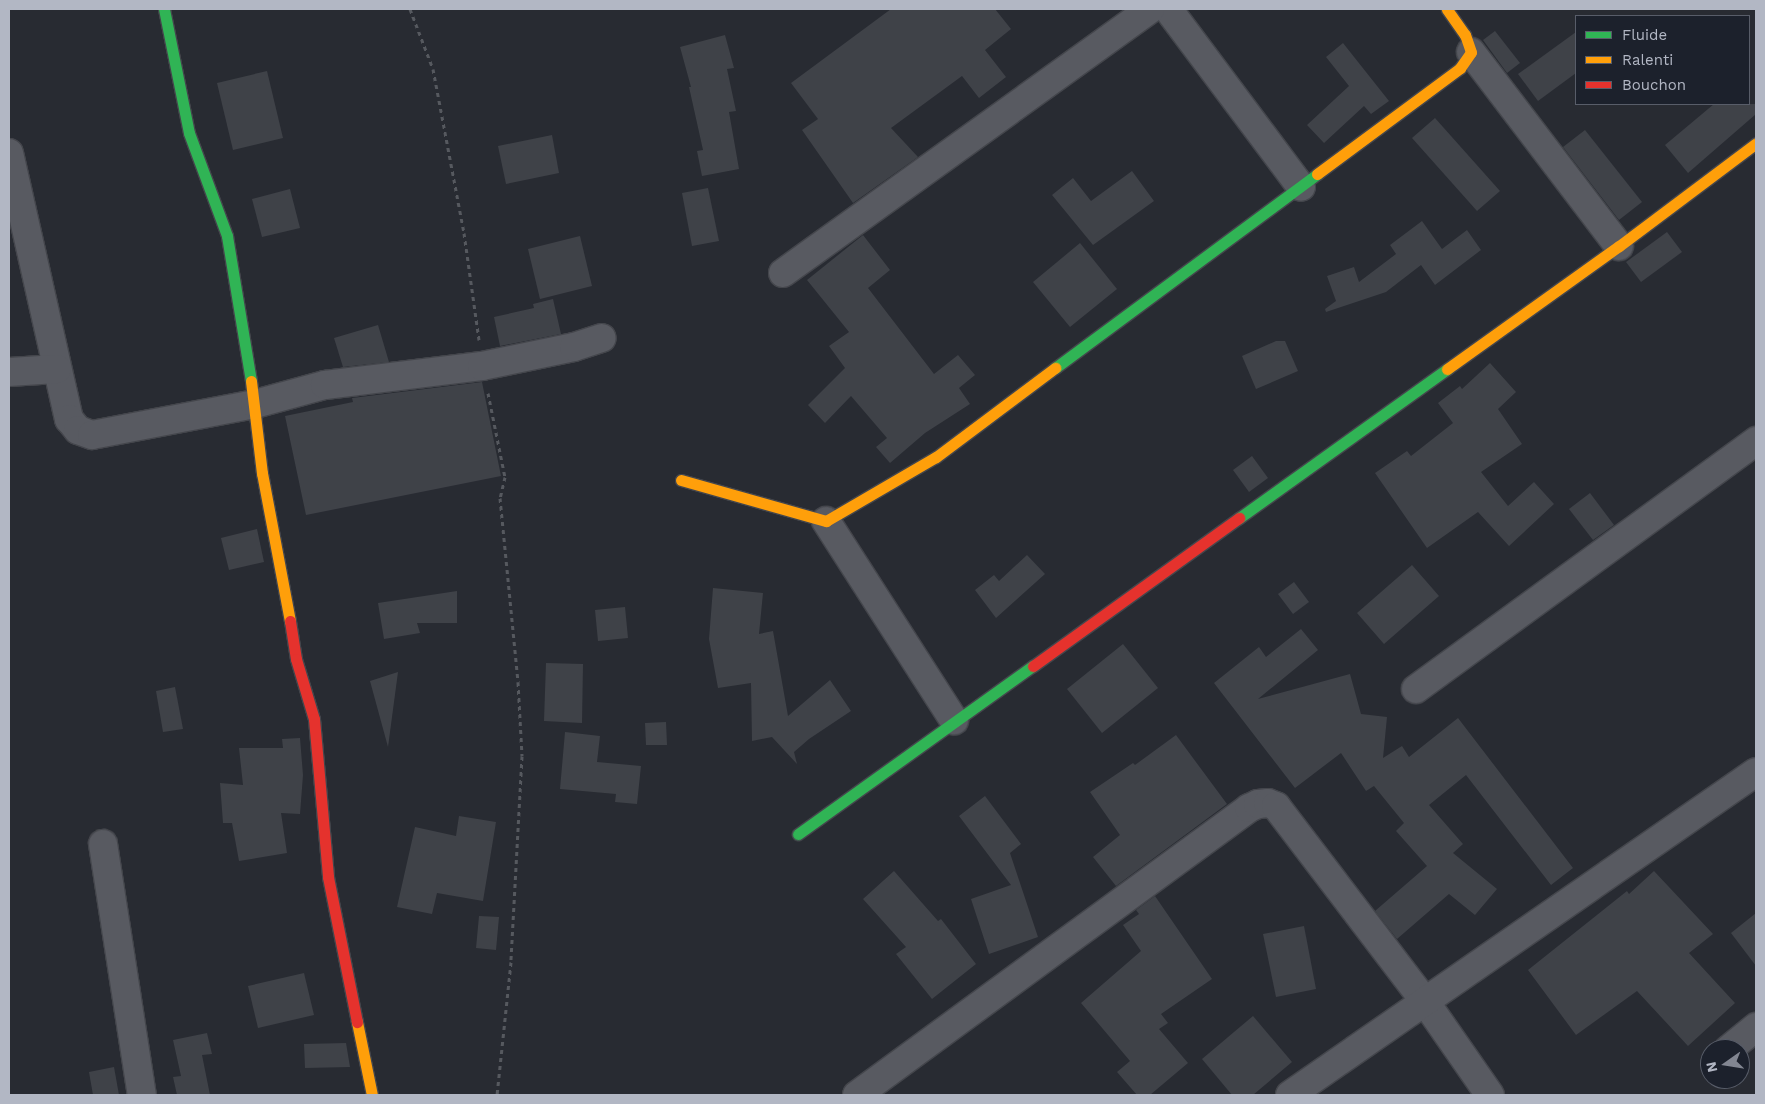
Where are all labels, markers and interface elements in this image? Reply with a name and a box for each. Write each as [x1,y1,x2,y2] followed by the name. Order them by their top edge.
[1575,15,1750,105] legend
[1622,26,1667,44] text: Fluide
[1622,51,1673,69] text: Ralenti
[1622,76,1686,94] text: Bouchon
[1700,1039,1750,1089] north arrow
[1702,1060,1720,1074] text: N

